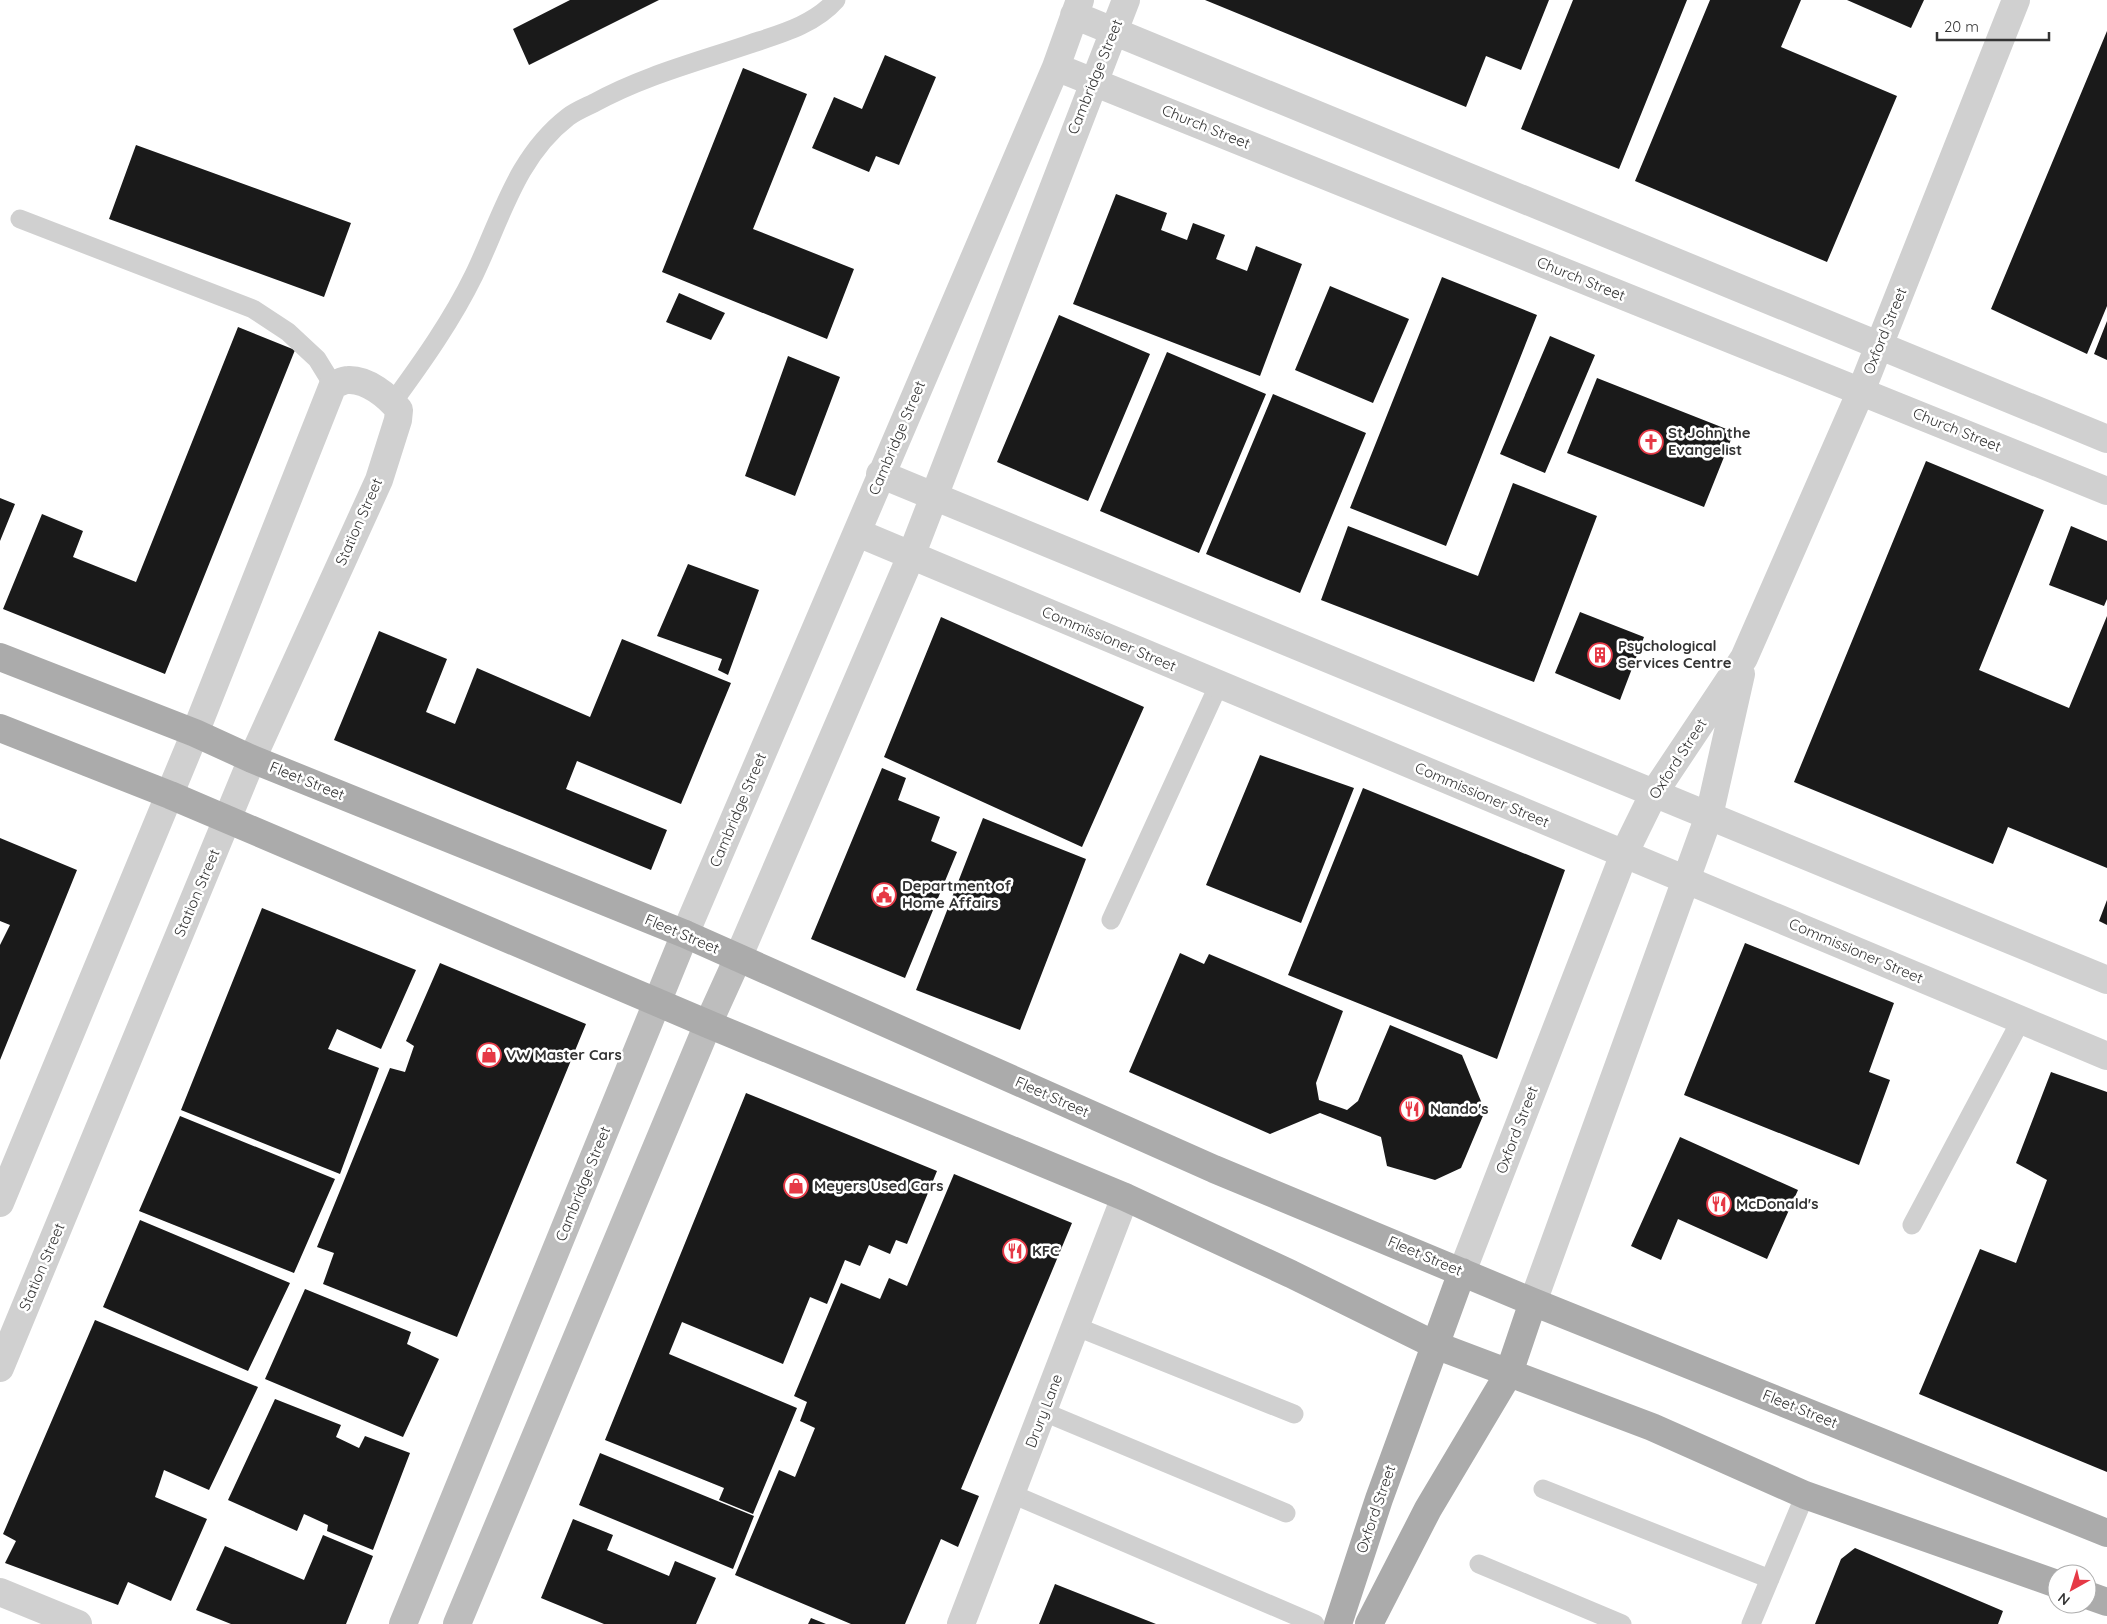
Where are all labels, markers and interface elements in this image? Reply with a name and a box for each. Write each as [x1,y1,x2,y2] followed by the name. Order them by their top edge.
[1937,10,2050,42] scale bar
[1063,17,1126,137] street label: Cambridge Street
[1944,17,1979,36] text: 20 m
[1159,100,1253,153] street label: Church Street
[1534,252,1628,305] street label: Church Street
[1858,285,1911,377] street label: Oxford Street
[864,378,929,498] street label: Cambridge Street
[1910,403,2004,456] street label: Church Street
[1668,423,1751,459] place label: St John the Evangelist
[1638,429,1664,455] church icon: St John the Evangelist
[331,475,386,568] street label: Station Street
[1039,602,1179,675] street label: Commissioner Street
[1618,636,1732,672] place label: Psychological Services Centre
[1587,642,1613,668] building icon: Psychological Services Centre
[1645,715,1711,803] street label: Oxford Street
[705,750,770,870] street label: Cambridge Street
[267,757,347,804] street label: Fleet Street
[1412,758,1552,831] street label: Commissioner Street
[169,846,224,940] street label: Station Street
[902,876,1011,912] place label: Department of Home Affairs
[871,882,897,908] public building icon: Department of Home Affairs
[642,909,722,958] street label: Fleet Street
[1786,914,1926,987] street label: Commissioner Street
[476,1042,502,1068] shop icon: VW Master Cars
[506,1045,622,1064] place label: VW Master Cars
[1012,1072,1092,1121] street label: Fleet Street
[1491,1083,1542,1176] street label: Oxford Street
[1399,1096,1425,1122] restaurant icon: Nando's
[1430,1099,1489,1118] place label: Nando's
[551,1124,614,1244] street label: Cambridge Street
[783,1173,809,1199] shop icon: Meyers Used Cars
[814,1176,943,1195] place label: Meyers Used Cars
[1706,1191,1732,1217] restaurant icon: McDonald's
[1736,1194,1818,1213] place label: McDonald's
[14,1220,69,1314] street label: Station Street
[1385,1231,1465,1280] street label: Fleet Street
[1002,1238,1028,1264] restaurant icon: KFC
[1032,1241,1060,1260] place label: KFC
[1021,1371,1066,1450] street label: Drury Lane
[1760,1385,1840,1432] street label: Fleet Street
[1352,1462,1400,1555] street label: Oxford Street
[2047,1564,2097,1614] north arrow
[2054,1589,2073,1609] text: N

